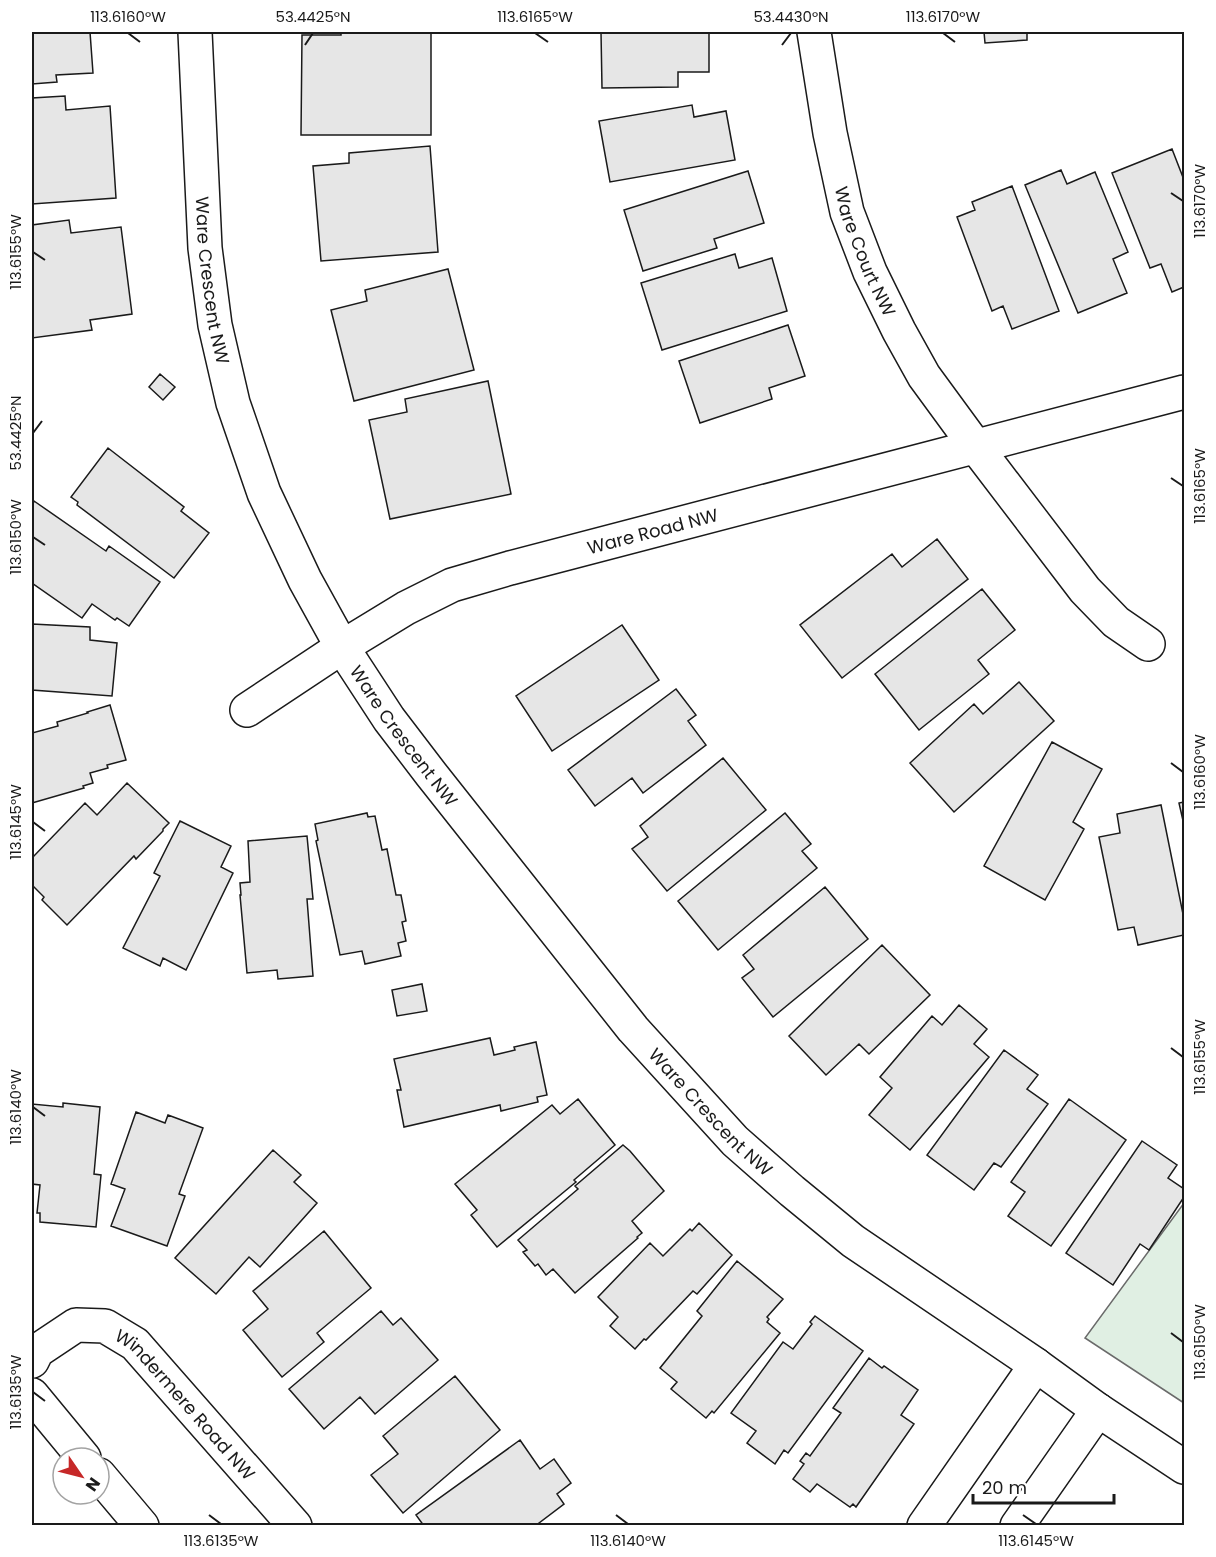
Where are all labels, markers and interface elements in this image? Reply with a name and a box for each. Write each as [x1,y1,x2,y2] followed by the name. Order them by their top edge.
[90,6,166,27] text: 113.6160°W
[275,6,351,27] text: 53.4425°N
[497,6,573,27] text: 113.6165°W
[753,6,829,27] text: 53.4430°N
[906,6,981,27] text: 113.6170°W
[1189,163,1210,238] text: 113.6170°W
[829,184,902,321] street label: Ware Court NW
[190,196,236,367] street label: Ware Crescent NW
[5,214,26,290] text: 113.6155°W
[5,395,26,471] text: 53.4425°N
[1189,448,1210,524] text: 113.6165°W
[5,499,26,575] text: 113.6150°W
[584,502,721,560] street label: Ware Road NW
[344,660,464,811] street label: Ware Crescent NW
[1189,734,1210,810] text: 113.6160°W
[5,784,26,860] text: 113.6145°W
[1189,1019,1210,1095] text: 113.6155°W
[643,1042,779,1181] street label: Ware Crescent NW
[5,1069,26,1145] text: 113.6140°W
[1189,1304,1210,1380] text: 113.6150°W
[111,1322,261,1485] street label: Windermere Road NW
[5,1354,26,1429] text: 113.6135°W
[51,1446,111,1506] north arrow
[973,1467,1114,1505] scale bar
[80,1473,106,1496] text: N
[982,1475,1027,1500] text: 20 m
[184,1530,259,1551] text: 113.6135°W
[590,1530,666,1551] text: 113.6140°W
[998,1530,1074,1551] text: 113.6145°W

